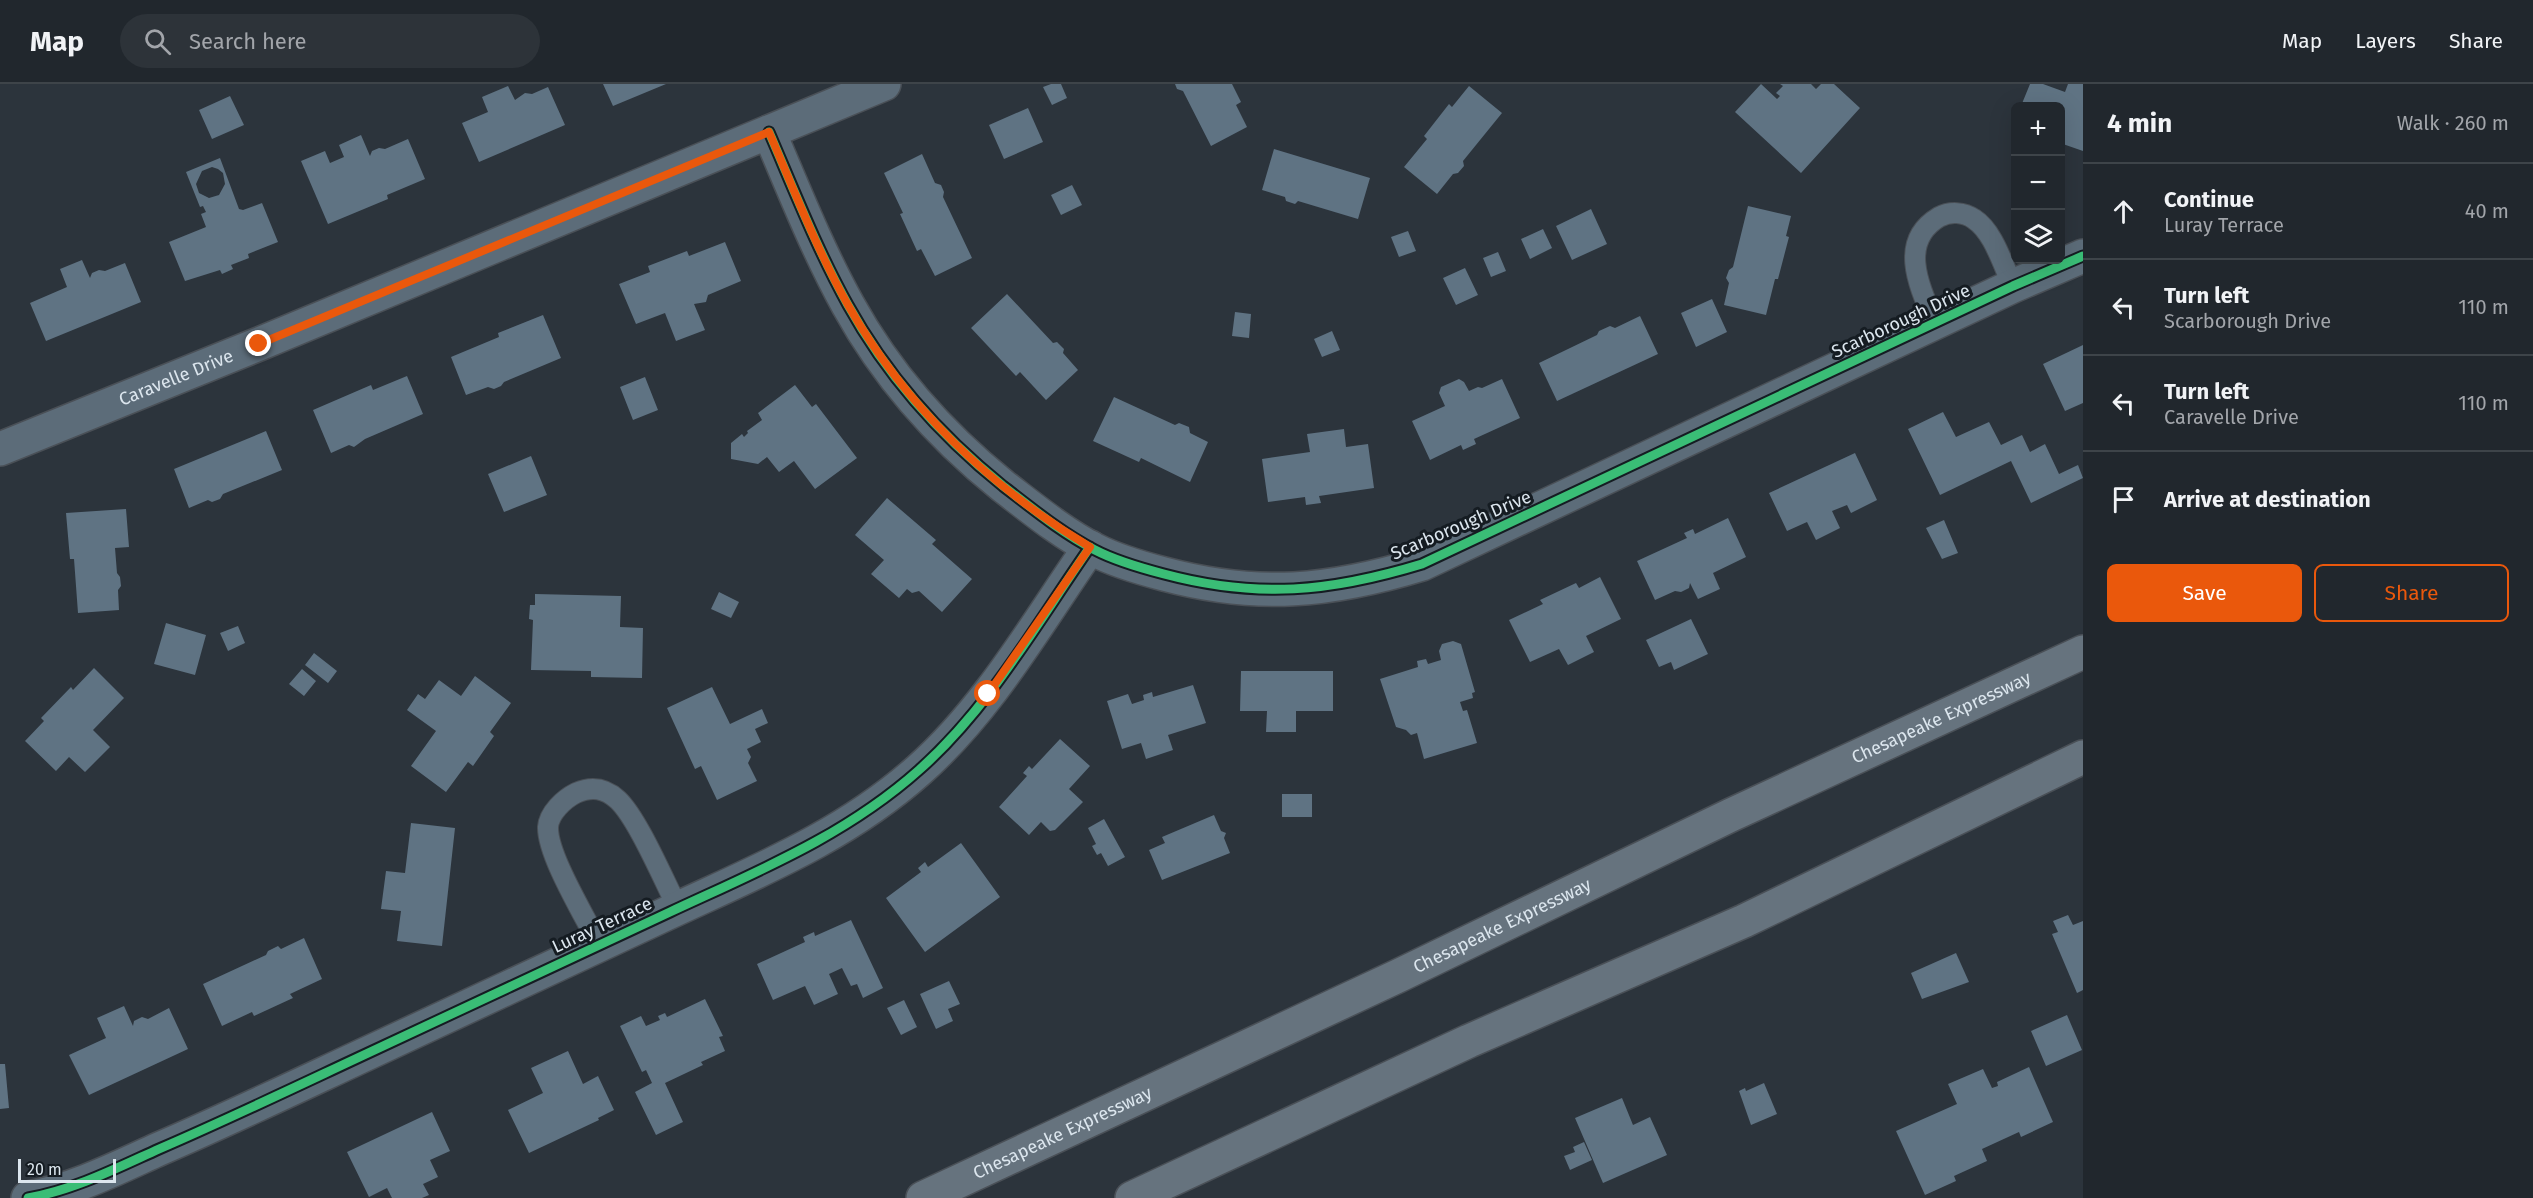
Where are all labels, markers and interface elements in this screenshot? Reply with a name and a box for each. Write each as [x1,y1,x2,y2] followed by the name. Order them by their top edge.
[120,14,540,68] search box
[30,25,84,58] text: Map
[141,25,174,58] icon: search
[189,28,307,55] text: Search here
[2282,28,2322,54] text: Map
[2355,28,2416,54] text: Layers
[2449,28,2503,54] text: Share
[2011,102,2065,264] map controls
[2011,102,2065,156] button: +
[2107,108,2172,139] text: 4 min
[2397,111,2509,135] text: Walk · 260 m
[2011,156,2065,210] button: −
[2164,186,2254,213] text: Continue
[2107,195,2140,228] icon: ahead
[2465,199,2509,223] text: 40 m
[2011,210,2065,264] button: layers
[2164,213,2284,237] text: Luray Terrace
[1828,279,1974,363] street label: Scarborough Drive
[2164,282,2249,309] text: Turn left
[2107,291,2140,324] icon: left
[2458,295,2509,319] text: 110 m
[2164,309,2331,333] text: Scarborough Drive
[245,330,271,356] route end
[116,345,236,411] street label: Caravelle Drive
[2164,378,2249,405] text: Turn left
[2107,387,2140,420] icon: left
[2458,391,2509,415] text: 110 m
[2164,405,2299,429] text: Caravelle Drive
[2107,483,2140,516] icon: arrive
[1387,485,1535,565] street label: Scarborough Drive
[2164,486,2371,513] text: Arrive at destination
[2107,564,2302,622] button: Save
[2314,564,2509,622] button: Share
[1848,667,2035,769] street label: Chesapeake Expressway
[974,680,1000,706] route start
[1410,873,1595,978] street label: Chesapeake Expressway
[548,892,656,958] street label: Luray Terrace
[970,1081,1156,1184] street label: Chesapeake Expressway
[18,1156,116,1184] scale bar
[27,1160,62,1179] text: 20 m

